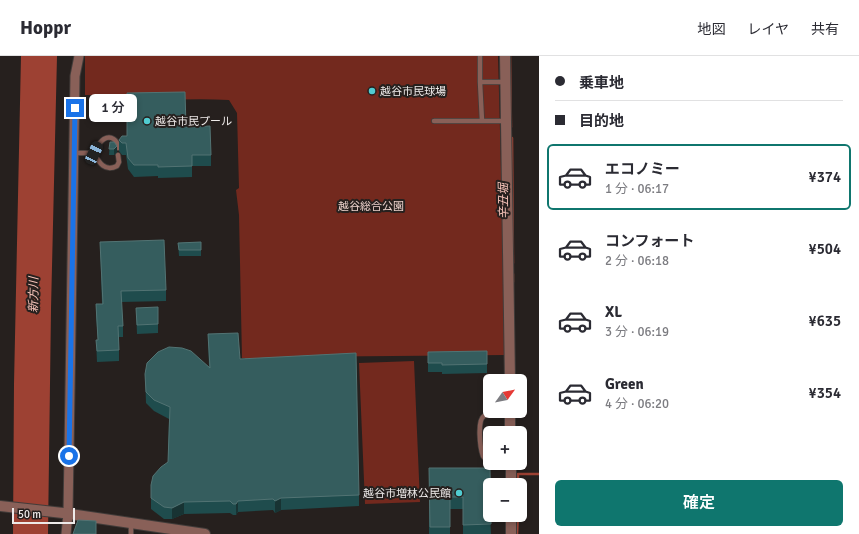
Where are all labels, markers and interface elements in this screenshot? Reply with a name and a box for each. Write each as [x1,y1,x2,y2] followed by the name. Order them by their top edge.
[20,16,71,40] text: Hoppr
[697,21,725,38] text: 地図
[747,21,789,38] text: レイヤ
[811,21,839,38] text: 共有
[579,74,624,92] text: 乗車地
[380,85,446,98] place label: 越谷市民球場
[367,86,377,96] marker: 越谷市民球場
[89,94,137,122] callout: 1 分
[66,99,84,117] route end
[102,100,124,116] text: 1 分
[579,112,624,130] text: 目的地
[155,115,232,128] place label: 越谷市民プール
[142,116,152,126] marker: 越谷市民プール
[83,140,105,166] car
[557,159,593,195] icon: car
[605,160,680,178] text: エコノミー
[809,168,841,186] text: ¥374
[496,181,512,219] water label: 辛丑堀
[605,181,669,197] text: 1 分 · 06:17
[338,200,404,213] park label: 越谷総合公園
[557,231,593,267] icon: car
[605,232,695,250] text: コンフォート
[809,240,841,258] text: ¥504
[605,253,669,269] text: 2 分 · 06:18
[26,275,42,313] water label: 新方川
[557,303,593,339] icon: car
[605,303,622,321] text: XL
[809,312,841,330] text: ¥635
[605,324,669,340] text: 3 分 · 06:19
[483,374,527,418] north arrow
[483,374,527,522] map controls
[557,375,593,411] icon: car
[605,375,644,393] text: Green
[809,384,841,402] text: ¥354
[605,396,669,412] text: 4 分 · 06:20
[483,426,527,470] button: +
[60,447,78,465] route start
[483,478,527,522] button: −
[555,480,843,526] button: 確定
[363,487,451,500] place label: 越谷市増林公民館
[454,488,464,498] marker: 越谷市増林公民館
[12,506,75,525] scale bar
[18,508,41,521] text: 50 m

